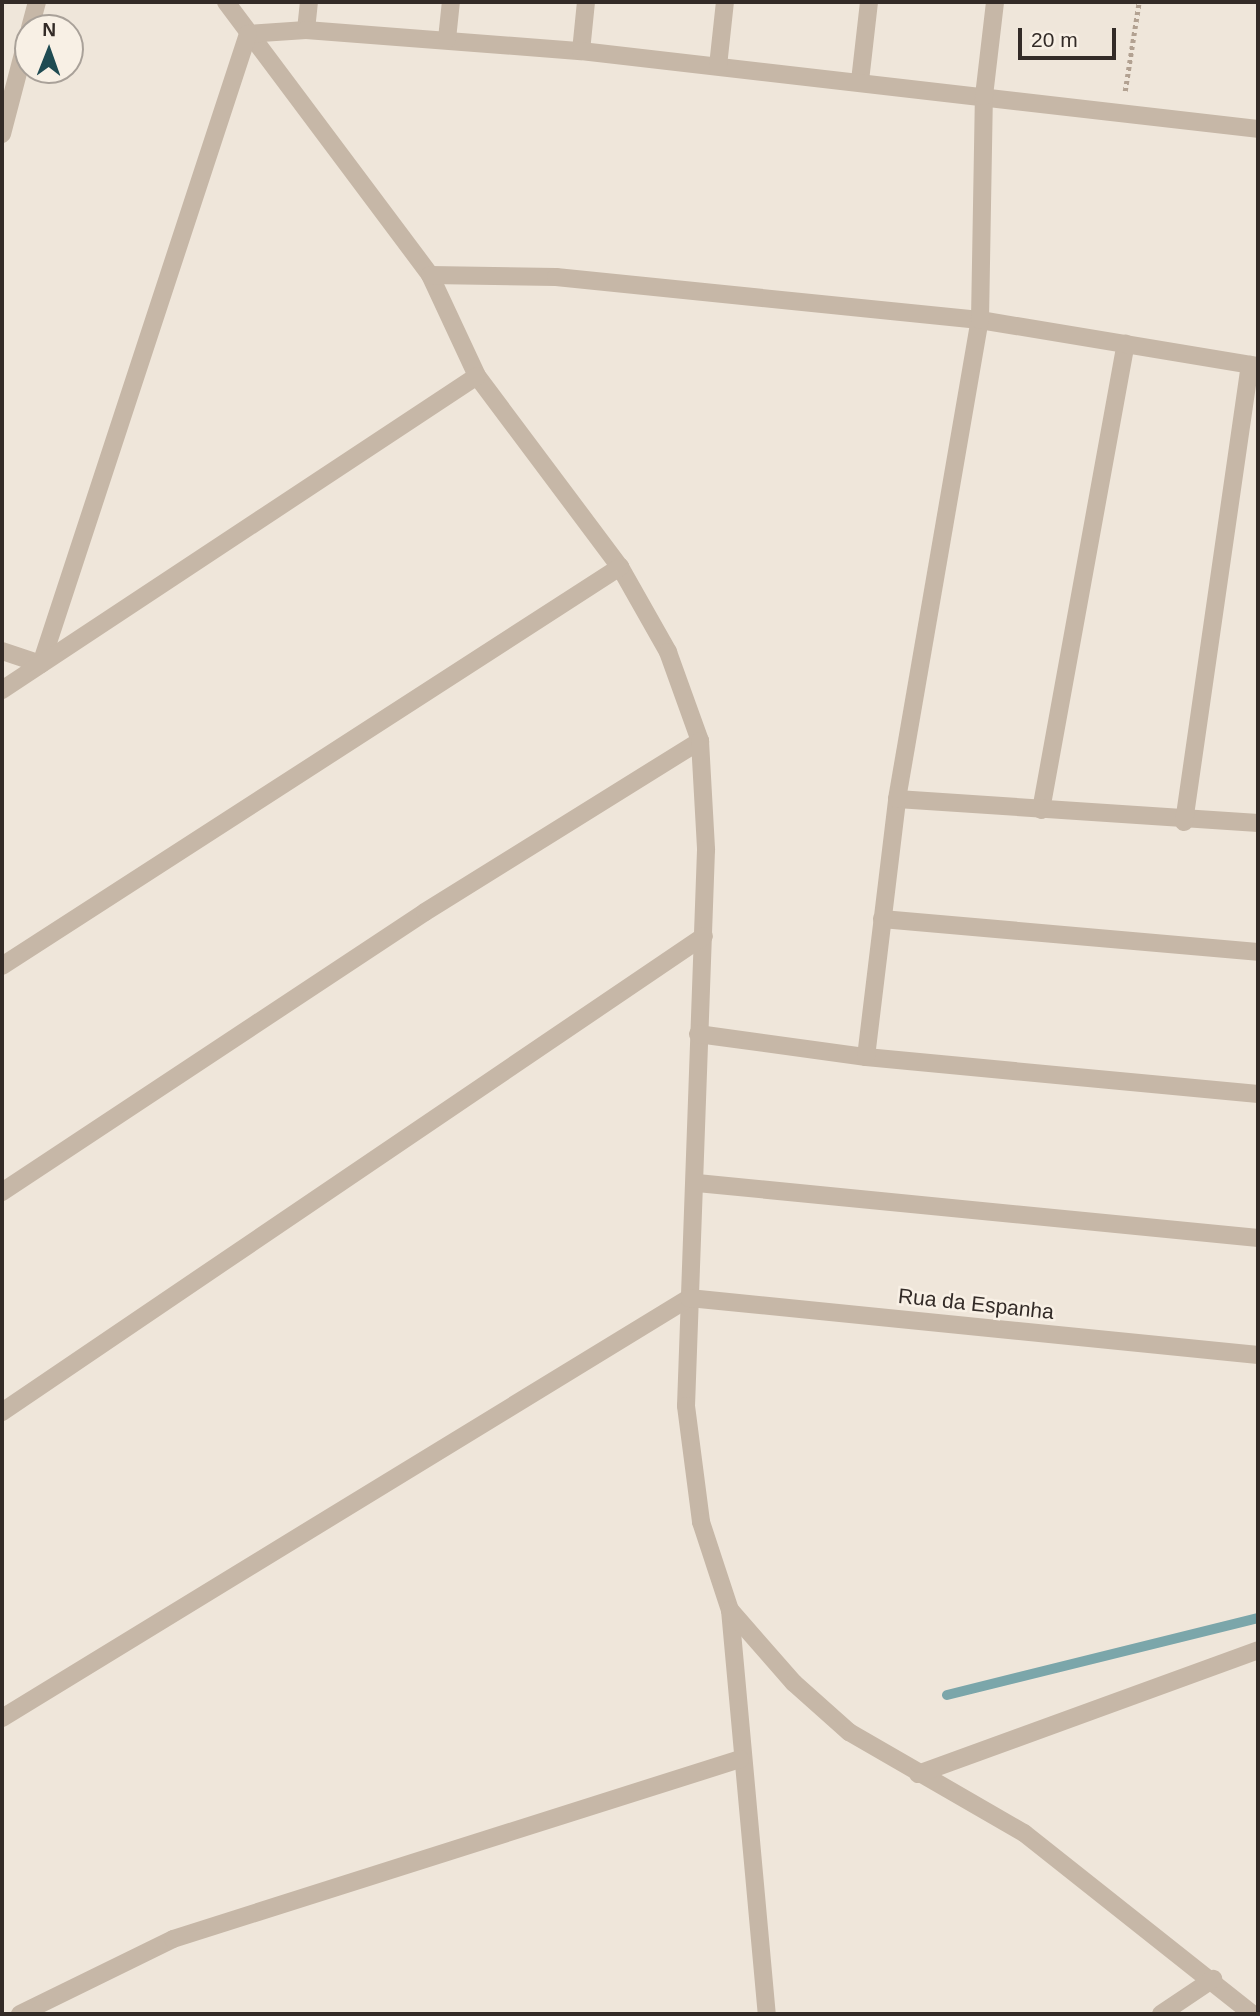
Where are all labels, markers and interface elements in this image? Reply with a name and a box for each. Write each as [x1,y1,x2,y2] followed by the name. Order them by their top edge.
[14,14,84,84] north arrow
[1022,14,1120,58] scale bar
[42,19,56,40] text: N
[1031,28,1078,51] text: 20 m
[897,1283,1055,1325] street label: Rua da Espanha

